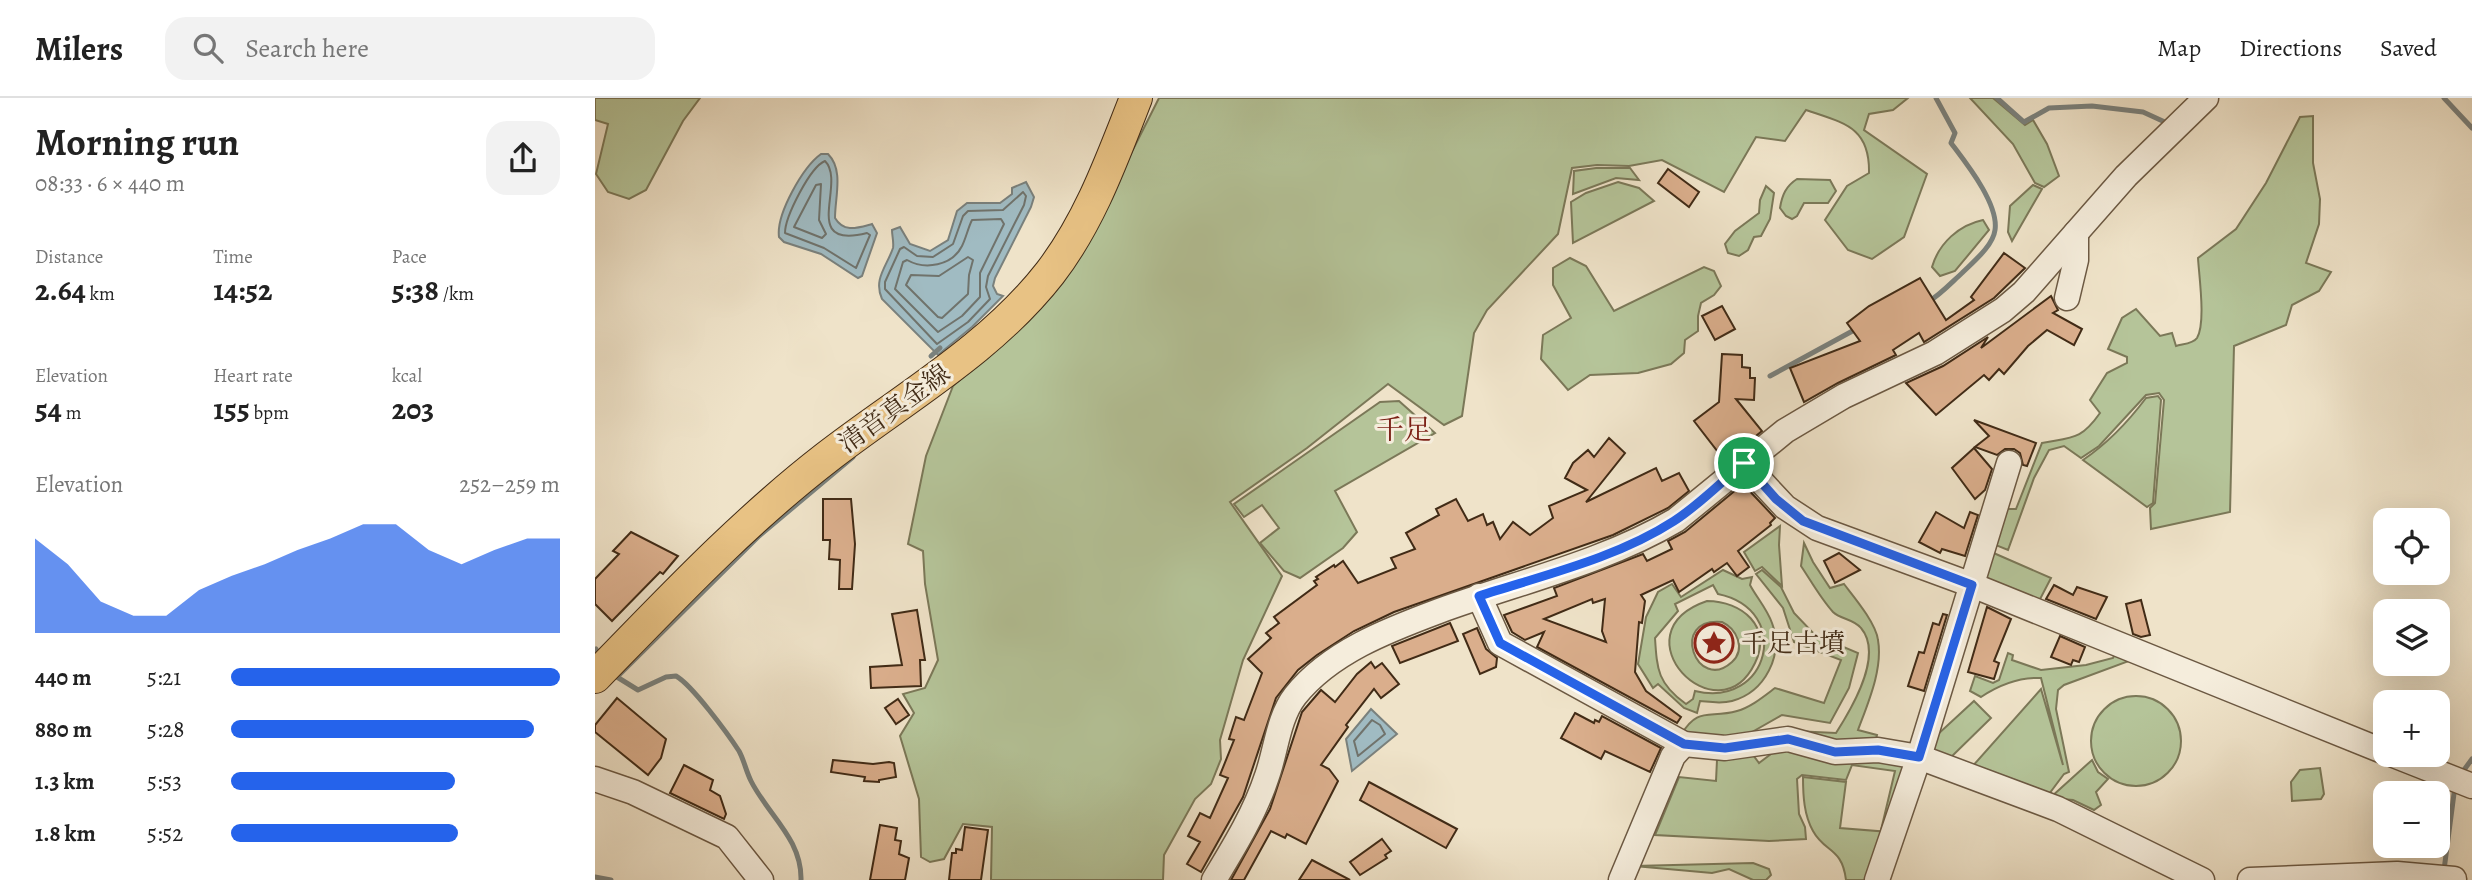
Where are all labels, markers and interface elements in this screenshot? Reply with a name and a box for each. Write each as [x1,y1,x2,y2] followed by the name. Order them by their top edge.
[165,17,655,80] search box
[35,26,123,71] text: Milers
[189,29,227,67] icon: search
[245,31,369,66] text: Search here
[2157,32,2201,64] text: Map
[2239,32,2342,64] text: Directions
[2380,32,2437,64] text: Saved
[35,116,239,168] text: Morning run
[486,121,560,195] button: share
[35,168,185,199] text: 08:33 · 6 × 440 m
[35,244,103,270] text: Distance
[213,244,253,270] text: Time
[392,244,427,270] text: Pace
[35,270,86,310] text: 2.64
[213,270,273,310] text: 14:52
[392,270,439,310] text: 5:38
[86,281,115,307] text: km
[439,281,474,307] text: /km
[831,356,957,461] street label: 清音真金線
[35,363,108,389] text: Elevation
[213,363,293,389] text: Heart rate
[392,363,422,389] text: kcal
[35,389,62,429] text: 54
[213,389,250,429] text: 155
[392,389,434,429] text: 203
[62,400,82,426] text: m
[250,400,289,426] text: bpm
[1376,411,1432,449] district label: 千足
[1714,433,1774,493] pin
[1725,444,1763,482] icon: arrive
[35,469,123,500] text: Elevation
[459,469,560,500] text: 252–259 m
[2373,508,2450,858] map controls
[2373,508,2450,585] button: locate
[2373,599,2450,676] button: layers
[1693,622,1735,664] place icon: 千足古墳
[1741,626,1845,661] place label: 千足古墳
[35,662,91,693] text: 440 m
[147,662,181,693] text: 5:21
[2373,690,2450,767] button: +
[35,714,92,745] text: 880 m
[147,714,184,745] text: 5:28
[35,766,95,797] text: 1.3 km
[147,766,182,797] text: 5:53
[2373,781,2450,858] button: −
[35,818,96,849] text: 1.8 km
[147,818,183,849] text: 5:52

